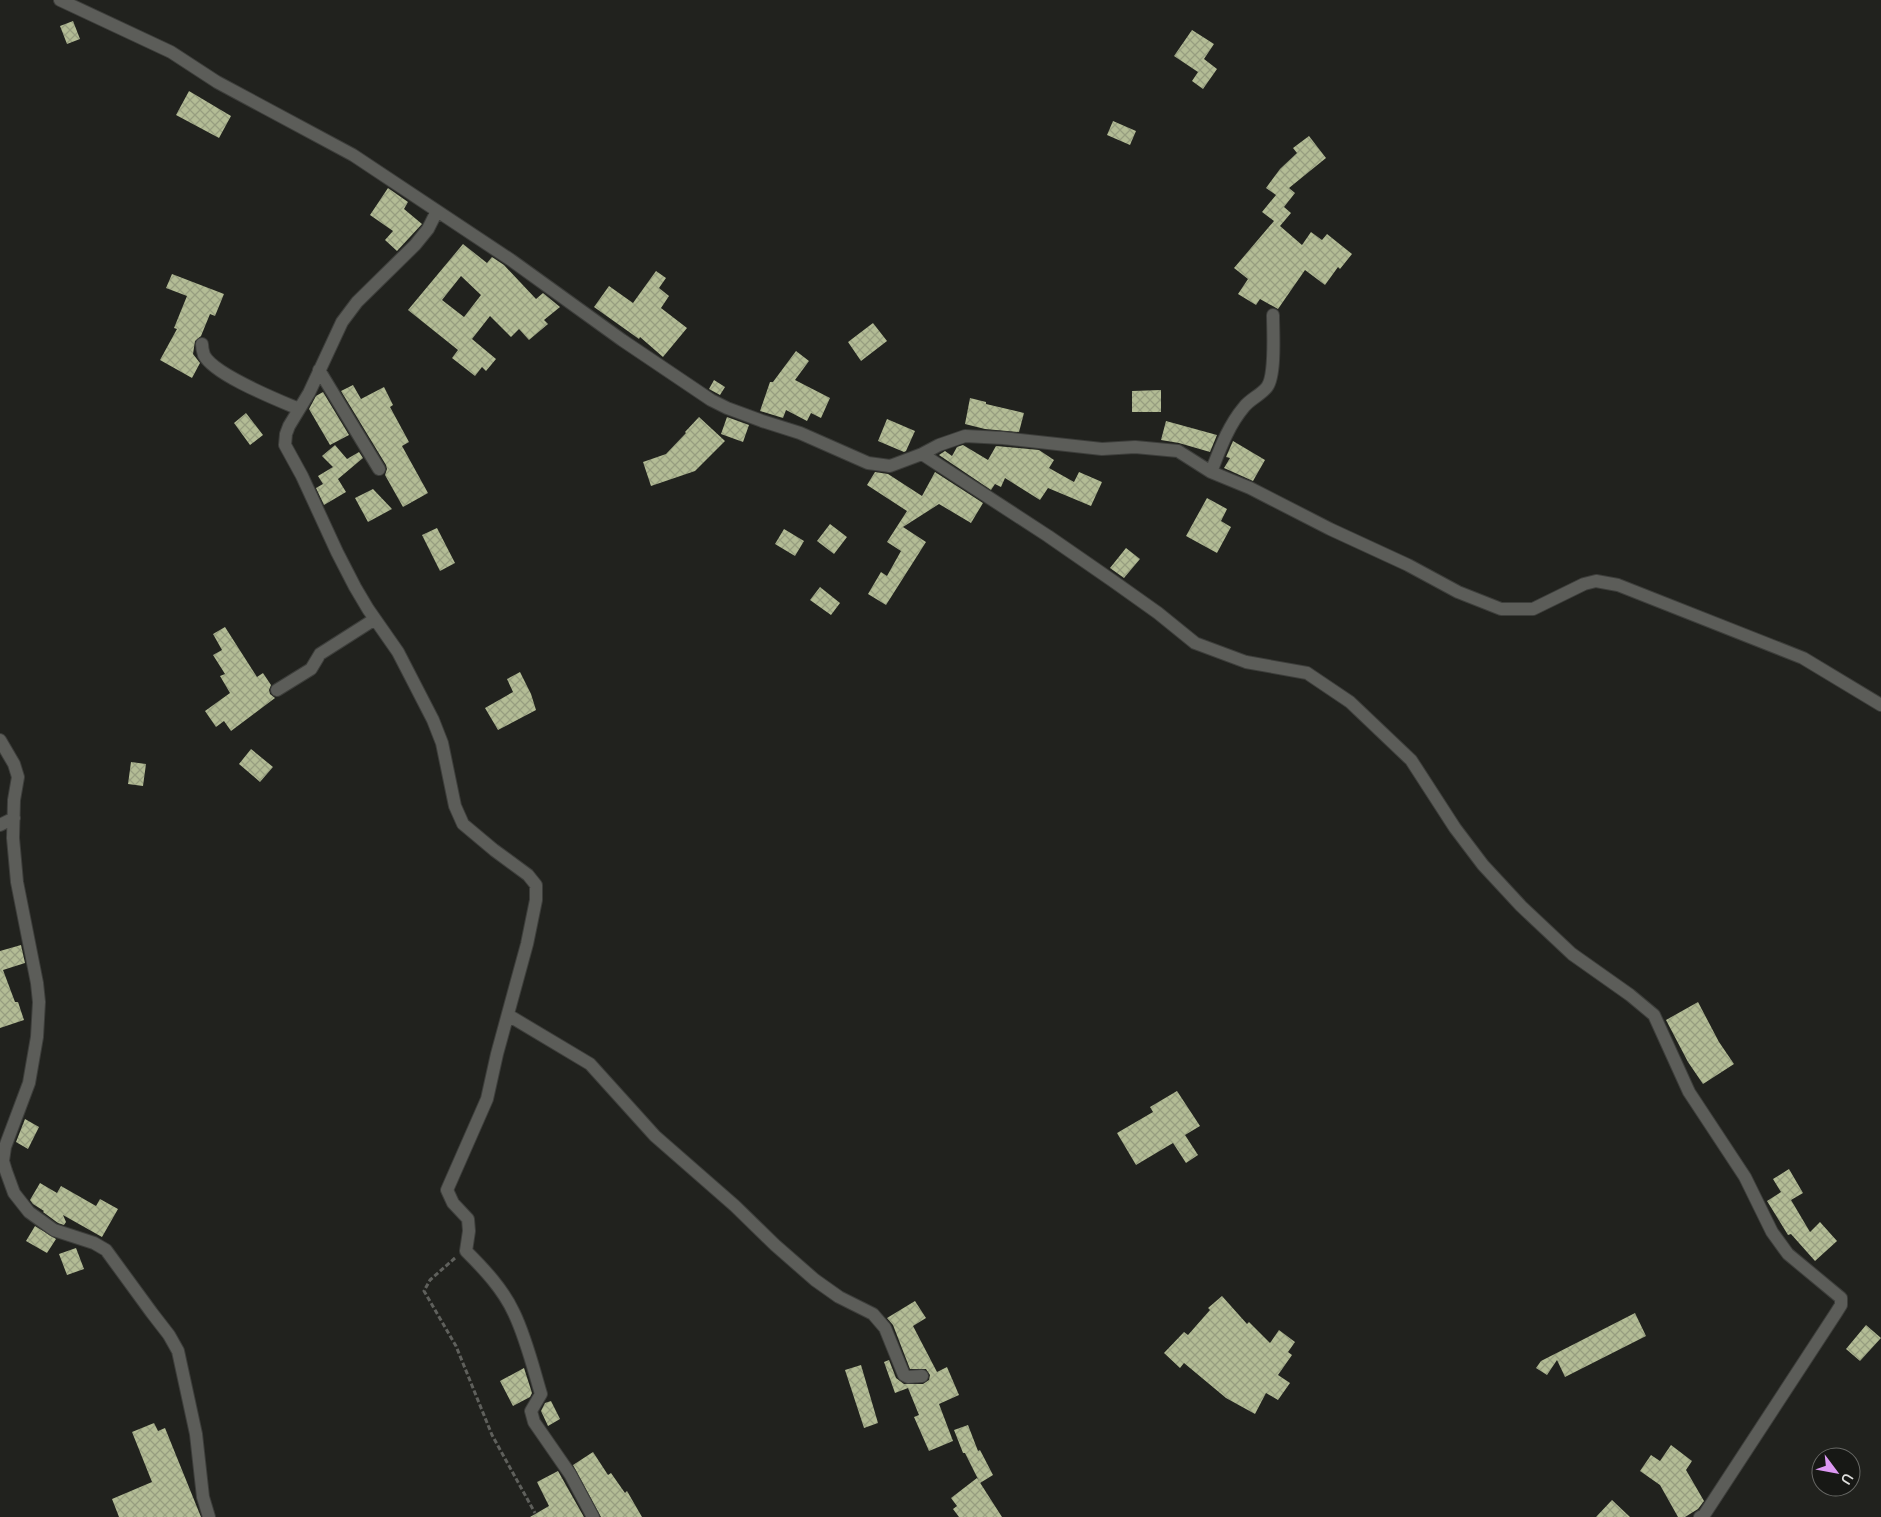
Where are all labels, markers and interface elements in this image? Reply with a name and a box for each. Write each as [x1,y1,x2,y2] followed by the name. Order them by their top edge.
[1811,1447,1861,1497] north arrow
[1837,1470,1858,1488] text: U

